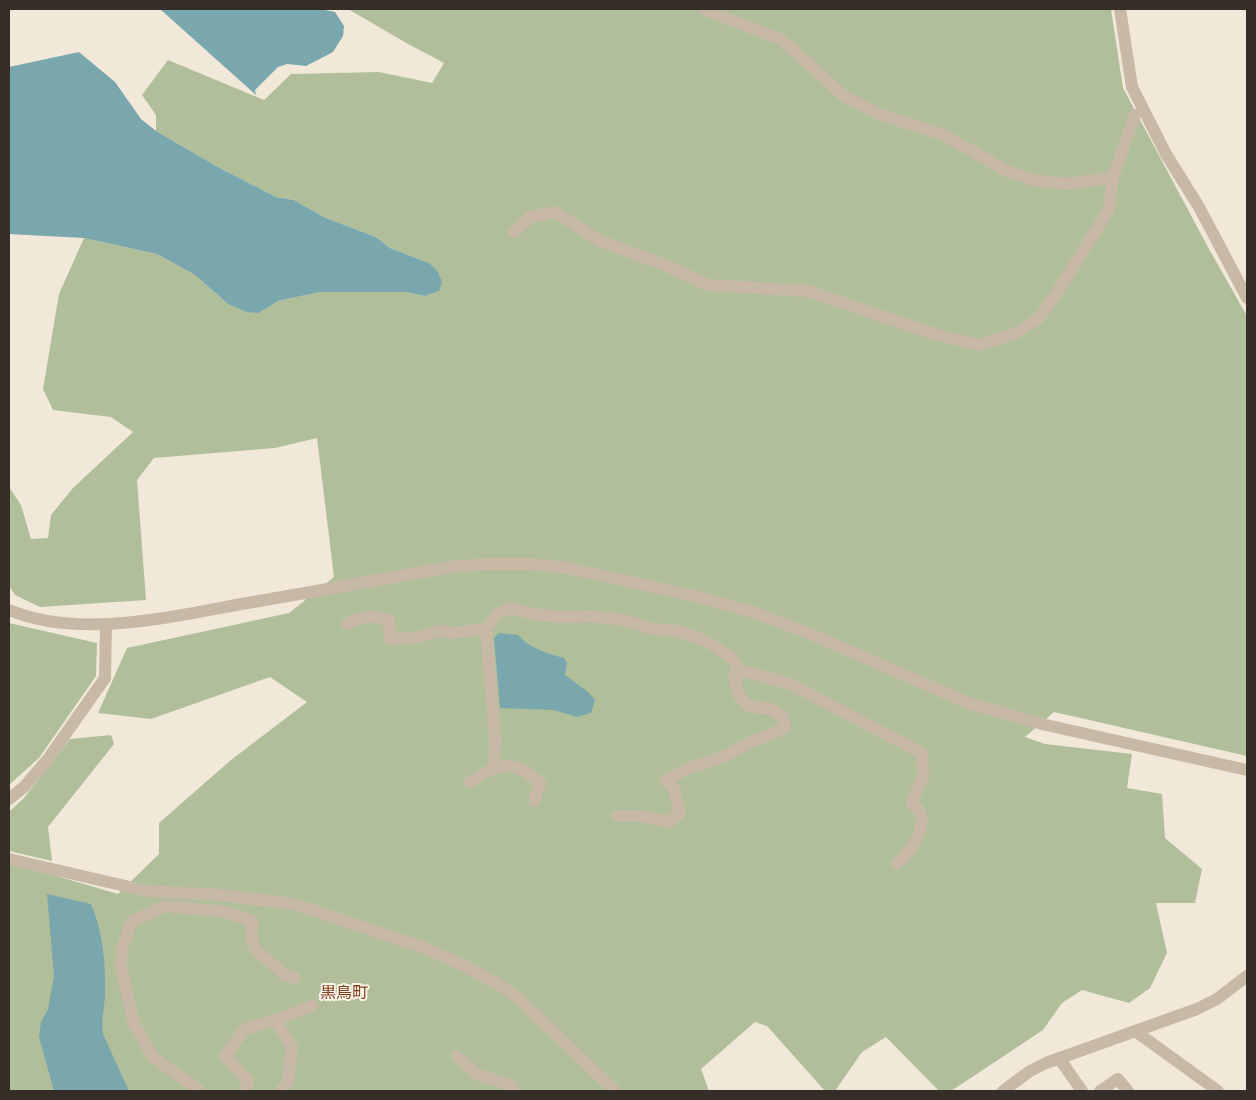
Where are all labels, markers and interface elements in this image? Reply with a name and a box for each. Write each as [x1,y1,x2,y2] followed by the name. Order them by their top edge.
[320,983,368,1003] district label: 黒鳥町

